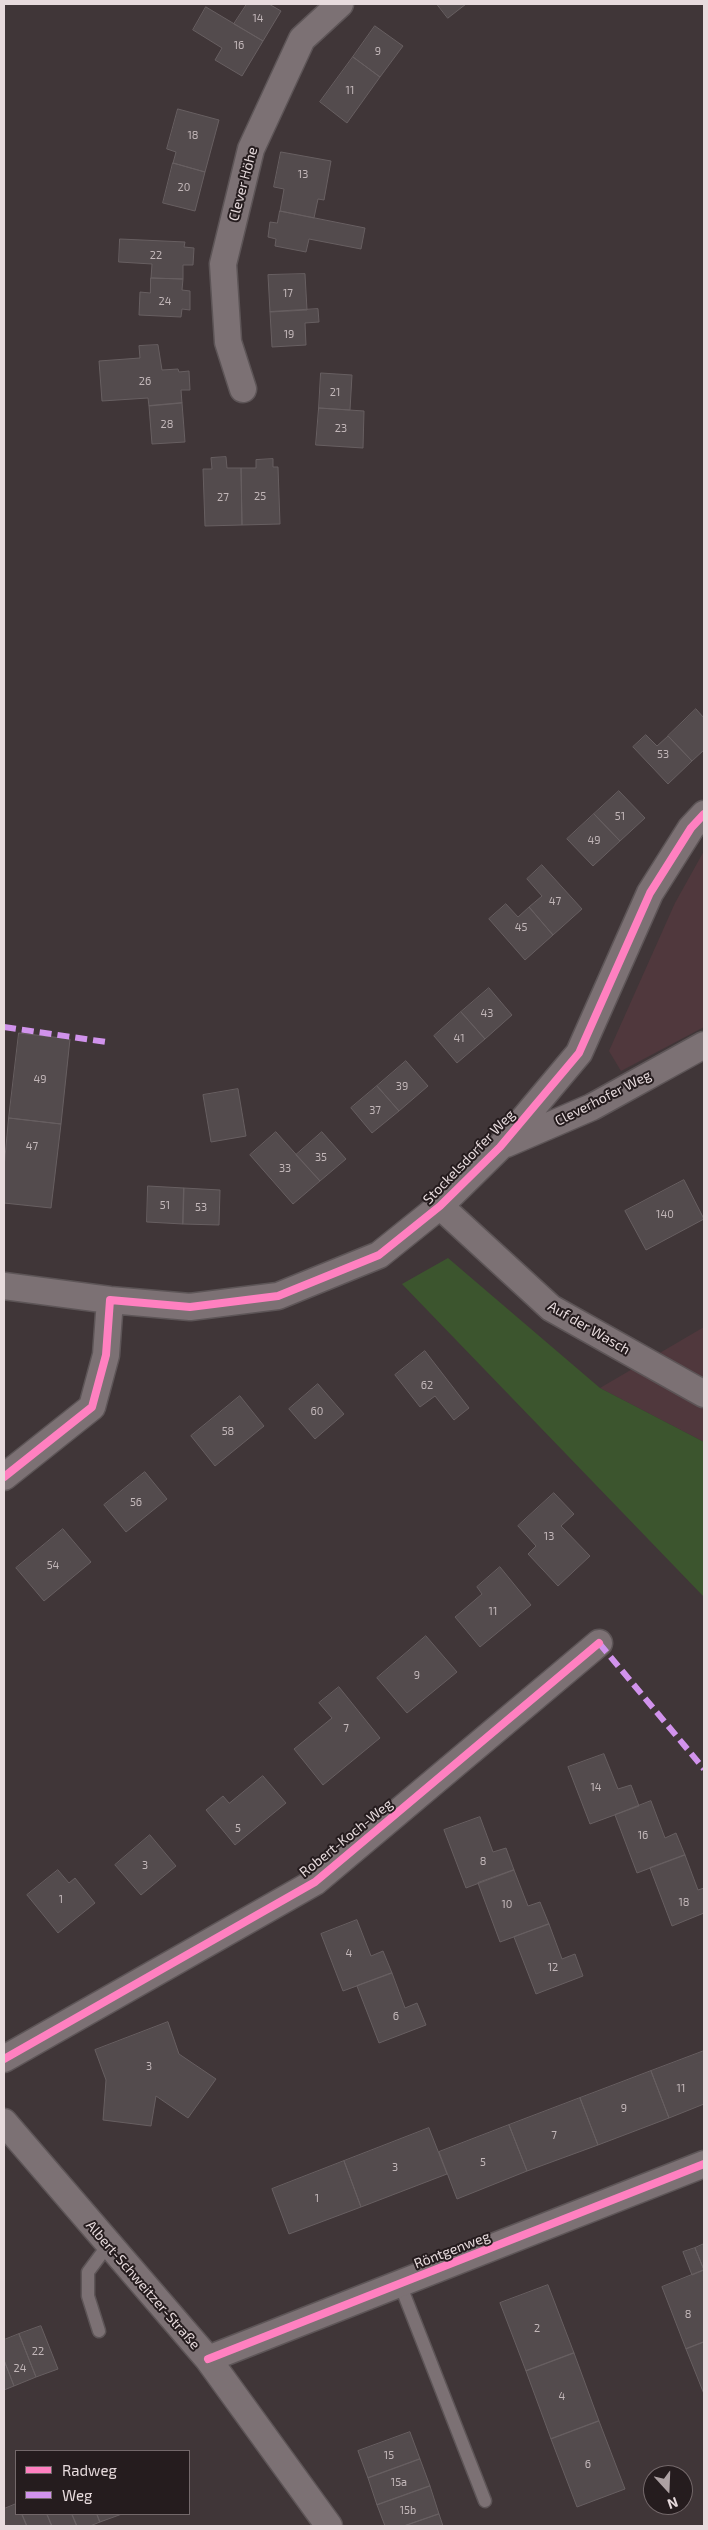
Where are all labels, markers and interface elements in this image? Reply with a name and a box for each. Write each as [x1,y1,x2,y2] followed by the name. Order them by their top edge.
[252,11,264,25] house number: 14
[234,38,244,52] house number: 16
[375,44,381,58] house number: 9
[346,83,354,97] house number: 11
[187,128,199,142] house number: 18
[225,145,261,223] street label: Clever Höhe
[298,167,308,181] house number: 13
[178,180,190,194] house number: 20
[150,248,162,262] house number: 22
[283,286,293,300] house number: 17
[159,294,171,308] house number: 24
[284,327,294,341] house number: 19
[139,374,151,388] house number: 26
[330,385,340,399] house number: 21
[161,417,173,431] house number: 28
[335,421,347,435] house number: 23
[254,489,266,503] house number: 25
[217,490,229,504] house number: 27
[657,747,669,761] house number: 53
[615,809,625,823] house number: 51
[587,833,601,847] house number: 49
[549,894,561,908] house number: 47
[515,920,527,934] house number: 45
[481,1006,493,1020] house number: 43
[453,1031,465,1045] house number: 41
[552,1066,654,1130] street label: Cleverhofer Weg
[33,1072,47,1086] house number: 49
[396,1079,408,1093] house number: 39
[369,1103,381,1117] house number: 37
[420,1106,518,1208] street label: Stockelsdorfer Weg
[26,1139,38,1153] house number: 47
[315,1150,327,1164] house number: 35
[279,1161,291,1175] house number: 33
[160,1198,170,1212] house number: 51
[195,1200,207,1214] house number: 53
[656,1207,674,1221] house number: 140
[545,1298,633,1358] street label: Auf der Wasch
[421,1378,433,1392] house number: 62
[311,1404,323,1418] house number: 60
[222,1424,234,1438] house number: 58
[130,1495,142,1509] house number: 56
[544,1529,554,1543] house number: 13
[47,1558,59,1572] house number: 54
[489,1604,497,1618] house number: 11
[414,1668,420,1682] house number: 9
[343,1721,349,1735] house number: 7
[590,1780,602,1794] house number: 14
[296,1795,396,1881] street label: Robert-Koch-Weg
[235,1821,241,1835] house number: 5
[638,1828,648,1842] house number: 16
[480,1854,486,1868] house number: 8
[142,1858,148,1872] house number: 3
[59,1892,63,1906] house number: 1
[678,1895,690,1909] house number: 18
[501,1897,513,1911] house number: 10
[346,1946,352,1960] house number: 4
[548,1960,558,1974] house number: 12
[393,2009,399,2023] house number: 6
[146,2059,152,2073] house number: 3
[677,2081,685,2095] house number: 11
[621,2101,627,2115] house number: 9
[551,2128,557,2142] house number: 7
[480,2155,486,2169] house number: 5
[392,2160,398,2174] house number: 3
[315,2191,319,2205] house number: 1
[82,2217,204,2353] street label: Albert-Schweitzer-Straße
[412,2228,492,2272] street label: Röntgenweg
[685,2307,691,2321] house number: 8
[534,2321,540,2335] house number: 2
[32,2344,44,2358] house number: 22
[14,2361,26,2375] house number: 24
[559,2389,565,2403] house number: 4
[384,2448,394,2462] house number: 15
[15,2450,190,2515] legend
[585,2457,591,2471] house number: 6
[62,2461,117,2479] text: Radweg
[643,2465,693,2515] north arrow
[391,2475,407,2489] house number: 15a
[62,2486,92,2504] text: Weg
[665,2494,681,2513] text: N
[400,2503,416,2517] house number: 15b

